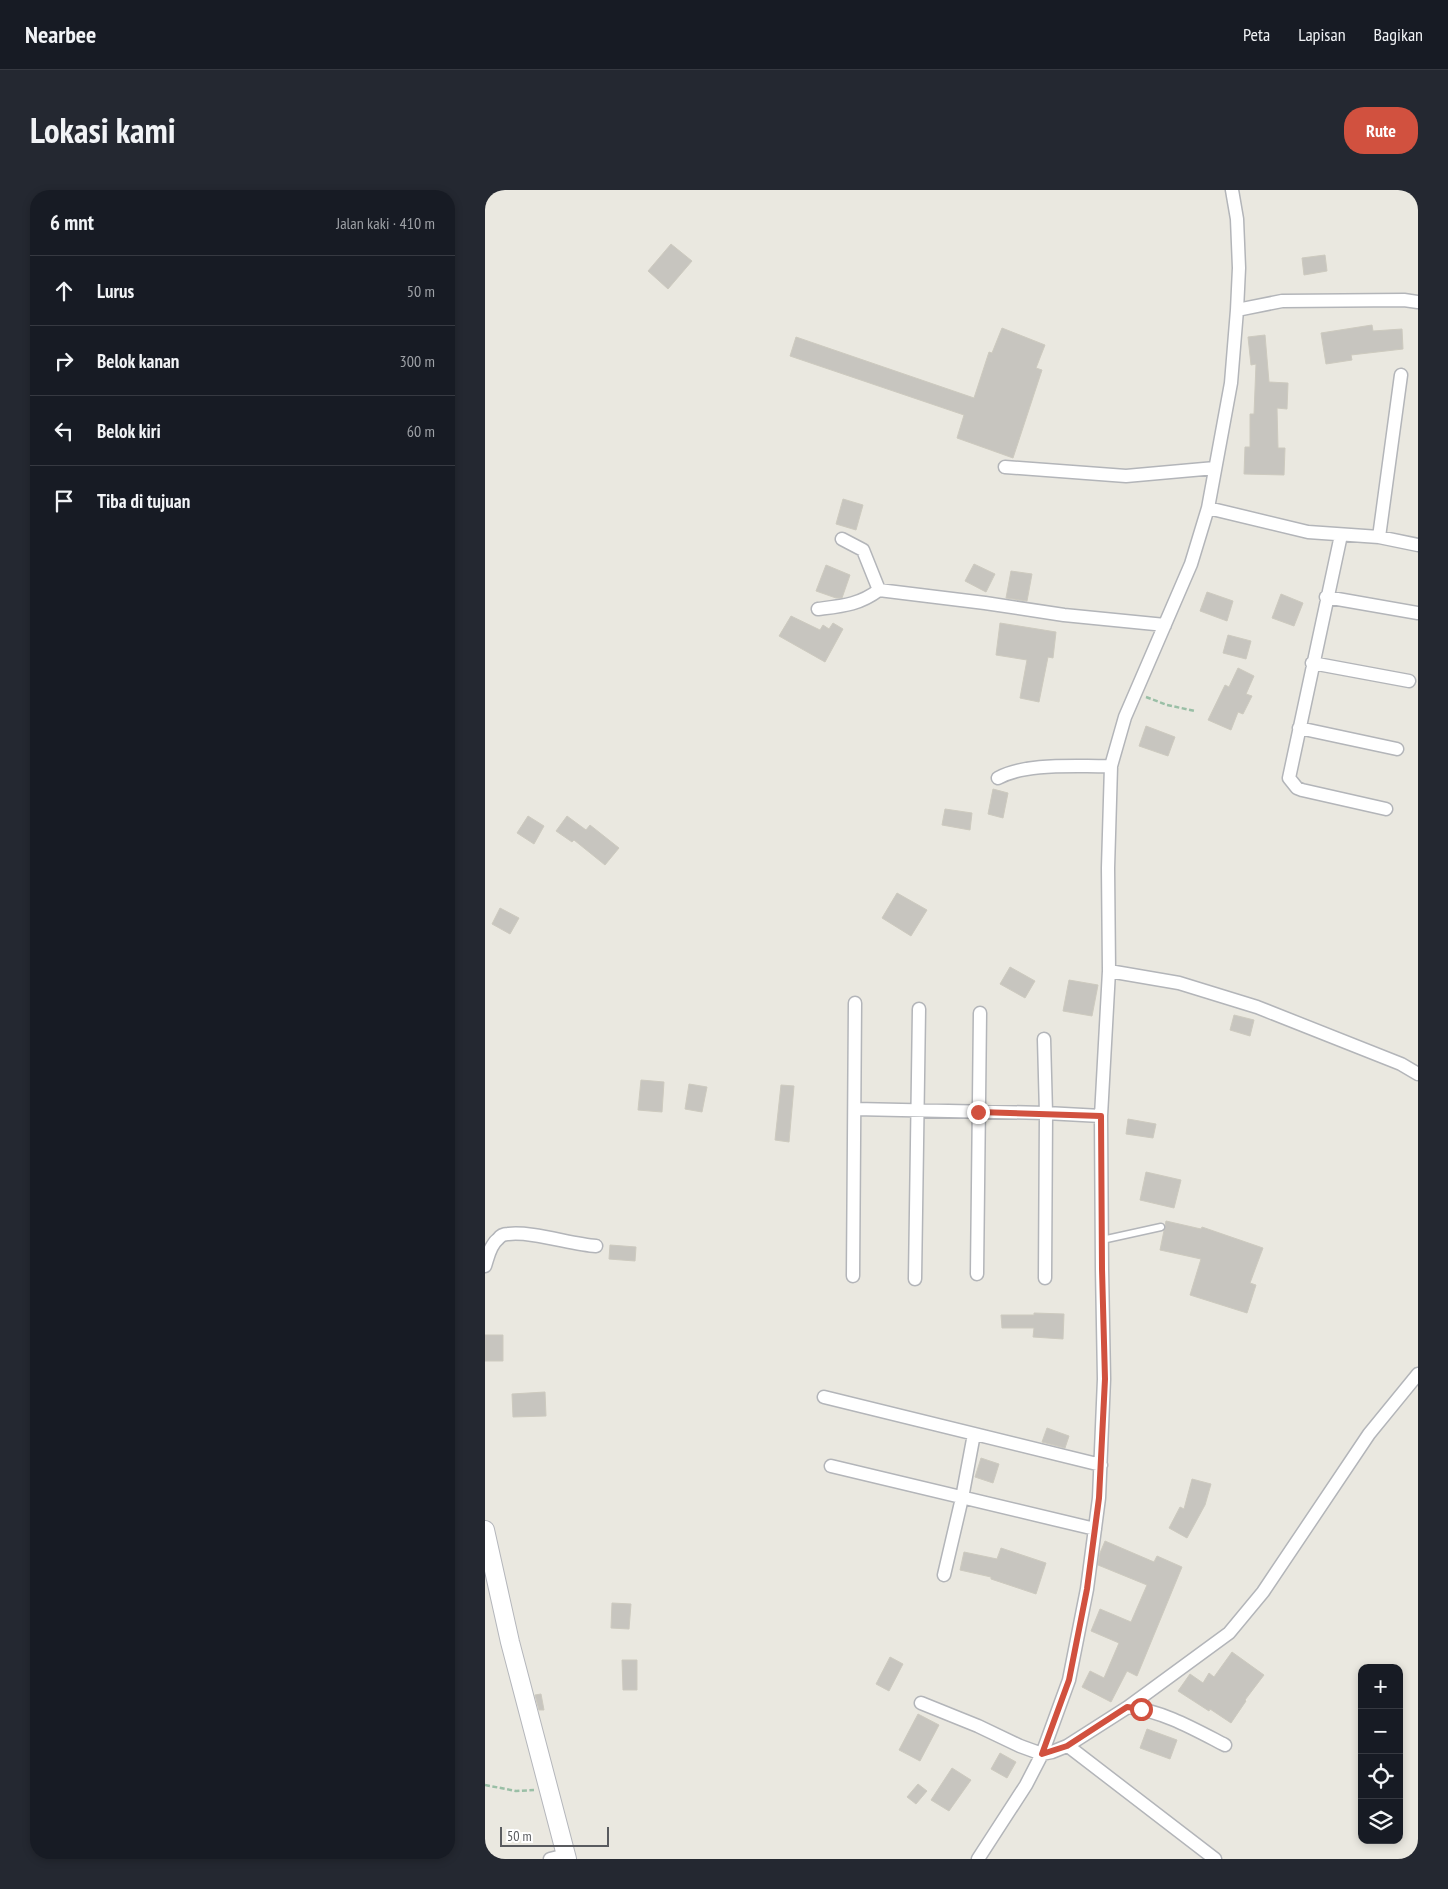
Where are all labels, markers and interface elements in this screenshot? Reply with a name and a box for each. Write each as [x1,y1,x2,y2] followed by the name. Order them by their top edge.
[25,19,96,50] text: Nearbee
[1243,23,1270,46] text: Peta
[1298,23,1346,46] text: Lapisan
[1374,23,1423,46] text: Bagikan
[30,107,176,153] text: Lokasi kami
[1344,107,1418,154] button: Rute
[50,209,94,236] text: 6 mnt
[336,213,435,233] text: Jalan kaki · 410 m
[50,277,78,305] icon: ahead
[97,279,134,303] text: Lurus
[407,281,435,301] text: 50 m
[50,347,78,375] icon: right
[97,349,179,373] text: Belok kanan
[400,351,435,371] text: 300 m
[50,417,78,445] icon: left
[97,419,161,443] text: Belok kiri
[407,421,435,441] text: 60 m
[50,487,78,515] icon: arrive
[97,489,190,513] text: Tiba di tujuan
[967,1101,990,1124] route end
[1358,1664,1403,1844] map controls
[1358,1664,1403,1709] button: +
[1130,1698,1153,1721] route start
[1358,1709,1403,1754] button: −
[1358,1754,1403,1799] button: locate
[1358,1799,1403,1844] button: layers
[500,1824,609,1847] scale bar
[507,1827,532,1845] text: 50 m

